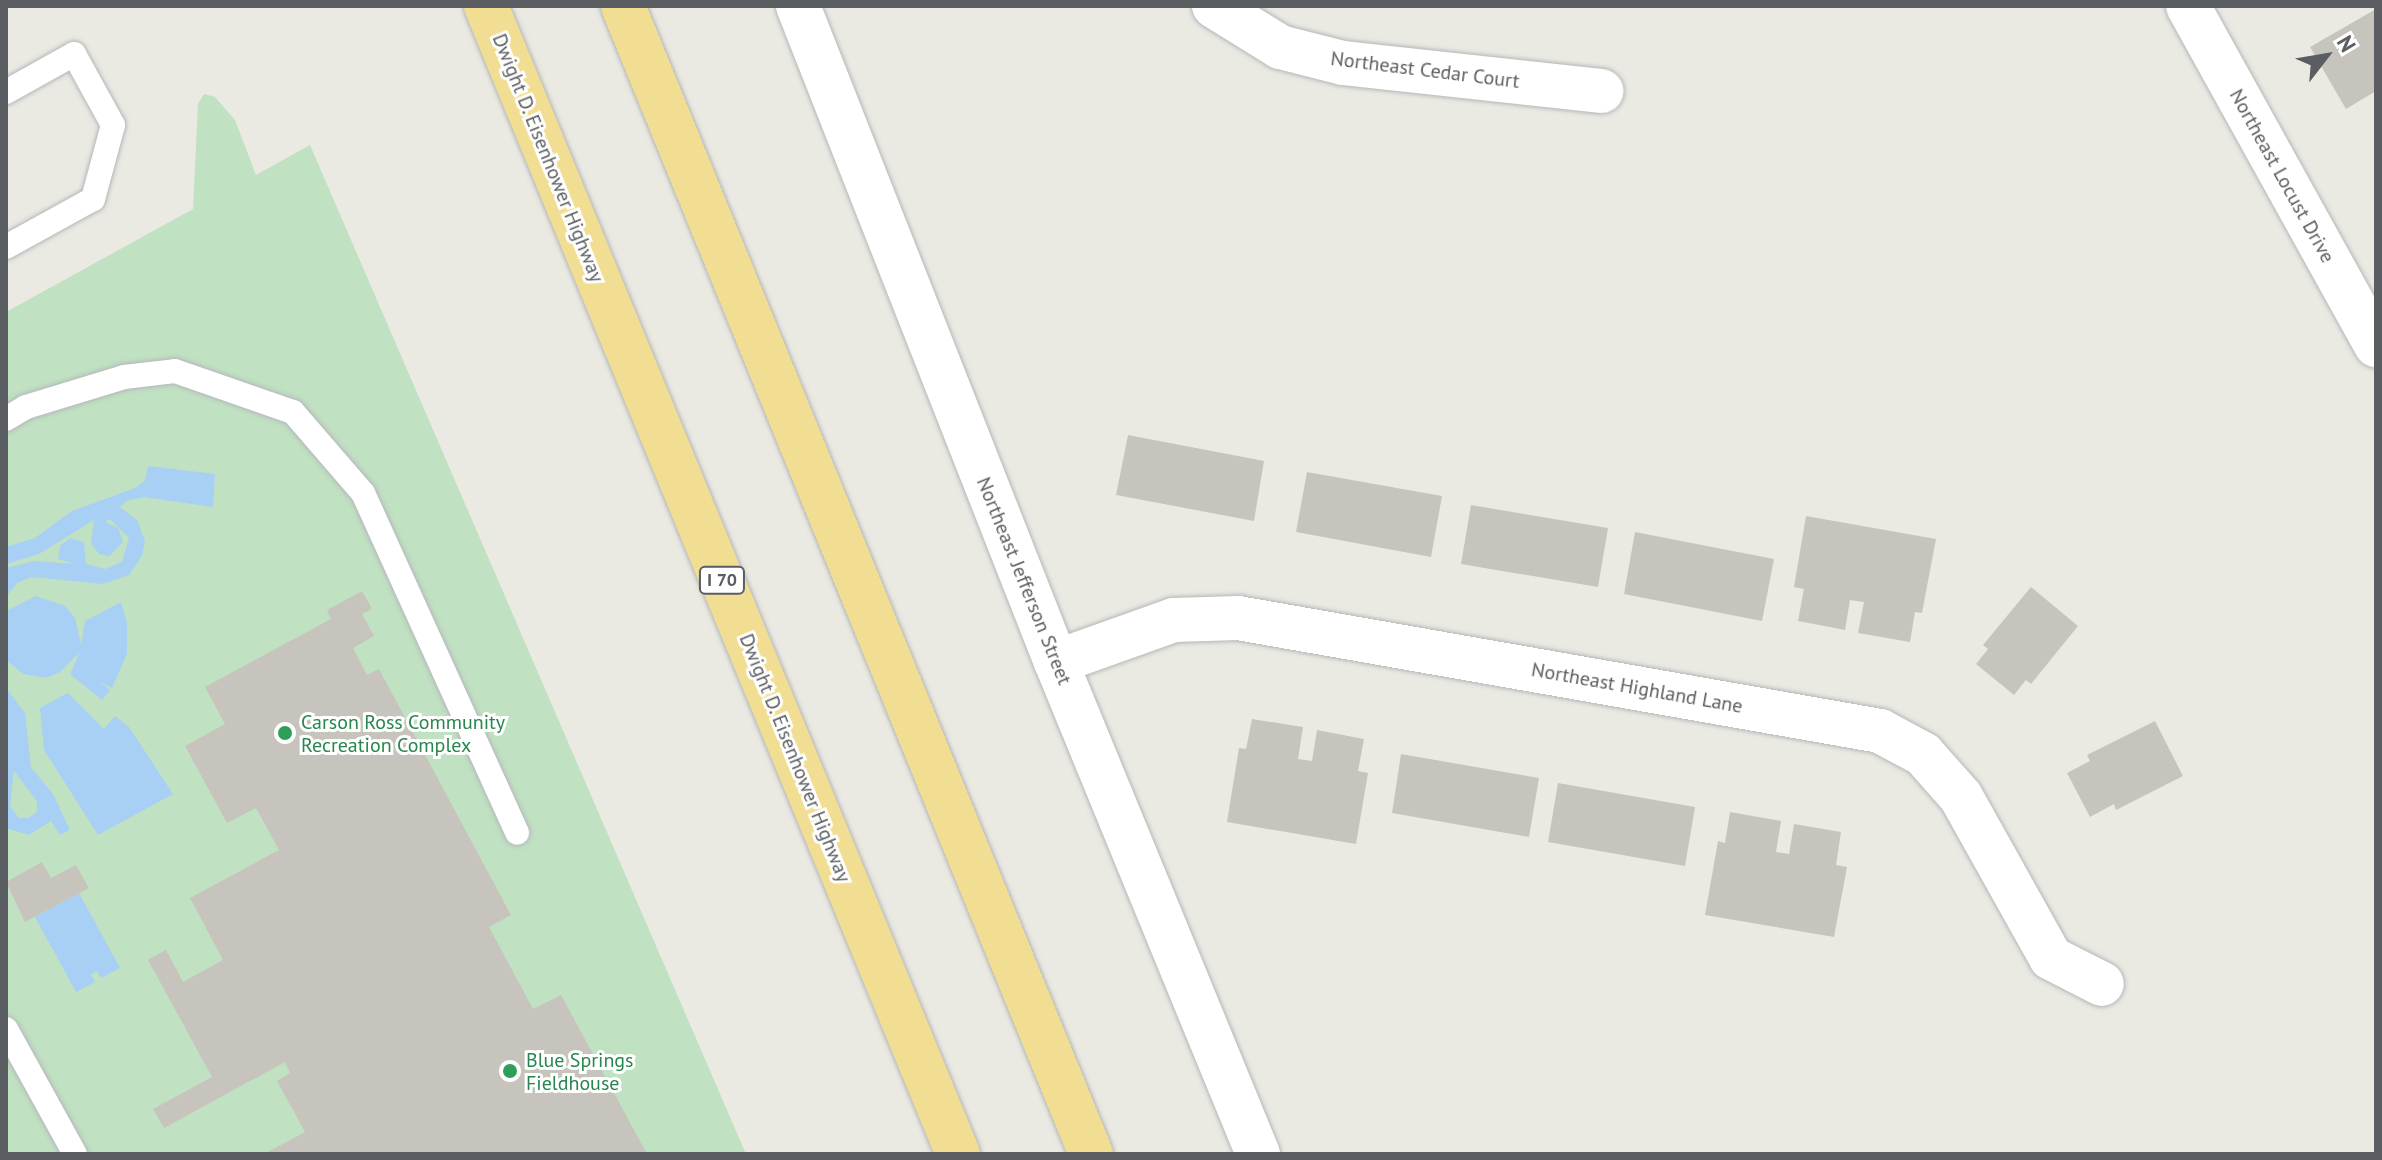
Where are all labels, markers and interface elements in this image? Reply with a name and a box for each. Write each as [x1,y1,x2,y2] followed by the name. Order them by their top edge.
[2286,16,2366,96] north arrow
[487,30,609,286] street label: Dwight D. Eisenhower Highway
[2331,30,2362,57] text: N
[1329,47,1521,93] street label: Northeast Cedar Court
[2224,85,2340,267] street label: Northeast Locust Drive
[971,474,1077,688] street label: Northeast Jefferson Street
[698,566,746,594] road number: I 70
[734,630,856,886] street label: Dwight D. Eisenhower Highway
[1529,658,1745,718] street label: Northeast Highland Lane
[301,710,505,757] place label: Carson Ross Community Recreation Complex
[276,724,294,742] marker: Carson Ross Community Recreation Complex
[526,1048,633,1095] place label: Blue Springs Fieldhouse
[501,1062,519,1080] marker: Blue Springs Fieldhouse

